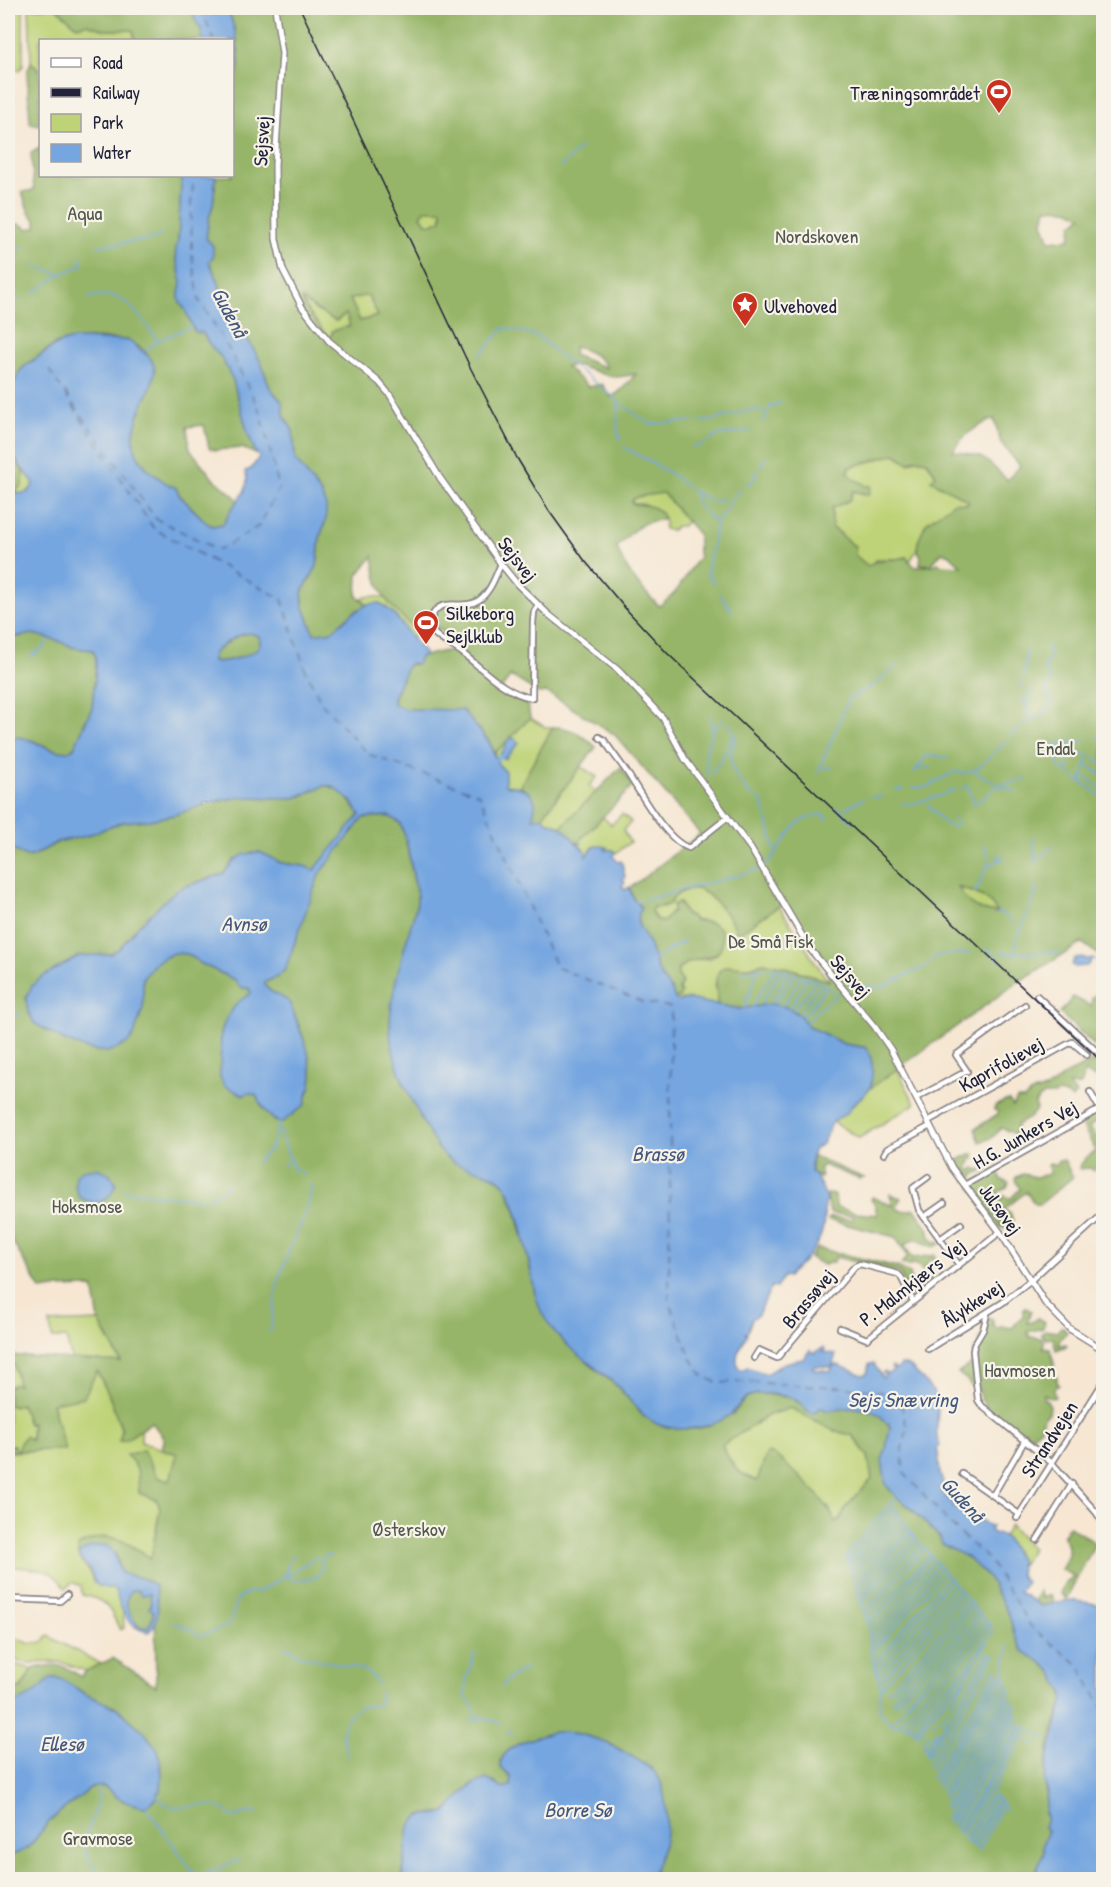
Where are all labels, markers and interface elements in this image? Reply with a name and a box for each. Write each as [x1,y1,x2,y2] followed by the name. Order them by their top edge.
[39,39,234,177] legend
[93,50,123,75] text: Road
[984,77,1014,115] sports icon: Træningsområdet
[850,79,981,106] place label: Træningsområdet
[93,80,140,105] text: Railway
[93,110,124,135] text: Park
[246,115,276,167] street label: Sejsvej
[93,140,131,165] text: Water
[68,199,103,226] park label: Aqua
[775,222,859,249] park label: Nordskoven
[205,282,256,345] water label: Gudenå
[730,290,760,328] place icon: Ulvehoved
[764,292,837,319] place label: Ulvehoved
[492,531,544,587] street label: Sejsvej
[446,599,514,649] place label: Silkeborg Sejlklub
[411,608,441,646] sports icon: Silkeborg Sejlklub
[1037,734,1076,761] park label: Endal
[221,909,268,938] water label: Avnsø
[728,927,814,954] park label: De Små Fisk
[824,948,878,1004] street label: Sejsvej
[954,1030,1048,1098] street label: Kaprifolievej
[968,1093,1082,1175] street label: H.G. Junkers Vej
[632,1139,685,1168] water label: Brassø
[973,1178,1029,1240] street label: Julsøvej
[52,1192,122,1219] park label: Hoksmose
[853,1232,971,1332] street label: P. Malmkjærs Vej
[775,1262,841,1334] street label: Brassøvej
[936,1273,1008,1333] street label: Ålykkevej
[984,1356,1056,1383] park label: Havmosen
[848,1385,959,1414] water label: Sejs Snævring
[1014,1396,1084,1482] street label: Strandvejen
[935,1470,993,1530] water label: Gudenå
[372,1515,446,1542] park label: Østerskov
[40,1729,85,1758] water label: Ellesø
[545,1795,613,1824] water label: Borre Sø
[63,1824,133,1851] park label: Gravmose

